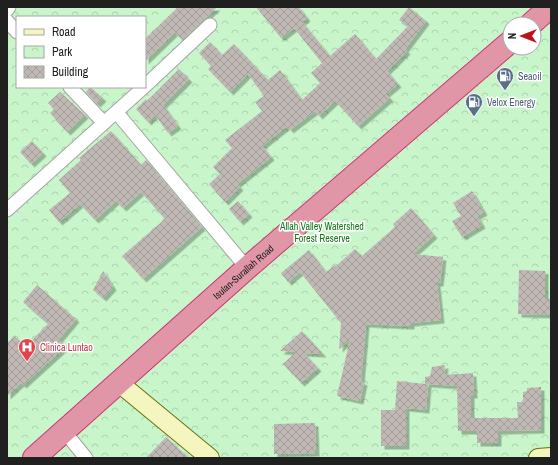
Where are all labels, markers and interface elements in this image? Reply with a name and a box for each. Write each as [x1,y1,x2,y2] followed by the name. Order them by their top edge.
[16,16,146,88] legend
[502,16,542,56] north arrow
[52,24,76,40] text: Road
[505,33,519,39] text: N
[52,44,72,60] text: Park
[52,64,89,80] text: Building
[495,66,515,91] fuel station icon: Seaoil
[518,70,541,83] place label: Seaoil
[464,92,484,117] fuel station icon: Velox Energy
[487,96,536,109] place label: Velox Energy
[279,220,364,245] park label: Allah Valley Watershed Forest Reserve
[210,242,276,302] street label: Isulan-Surallah Road
[17,337,37,362] hospital icon: Clinica Luntao
[40,341,93,354] place label: Clinica Luntao

